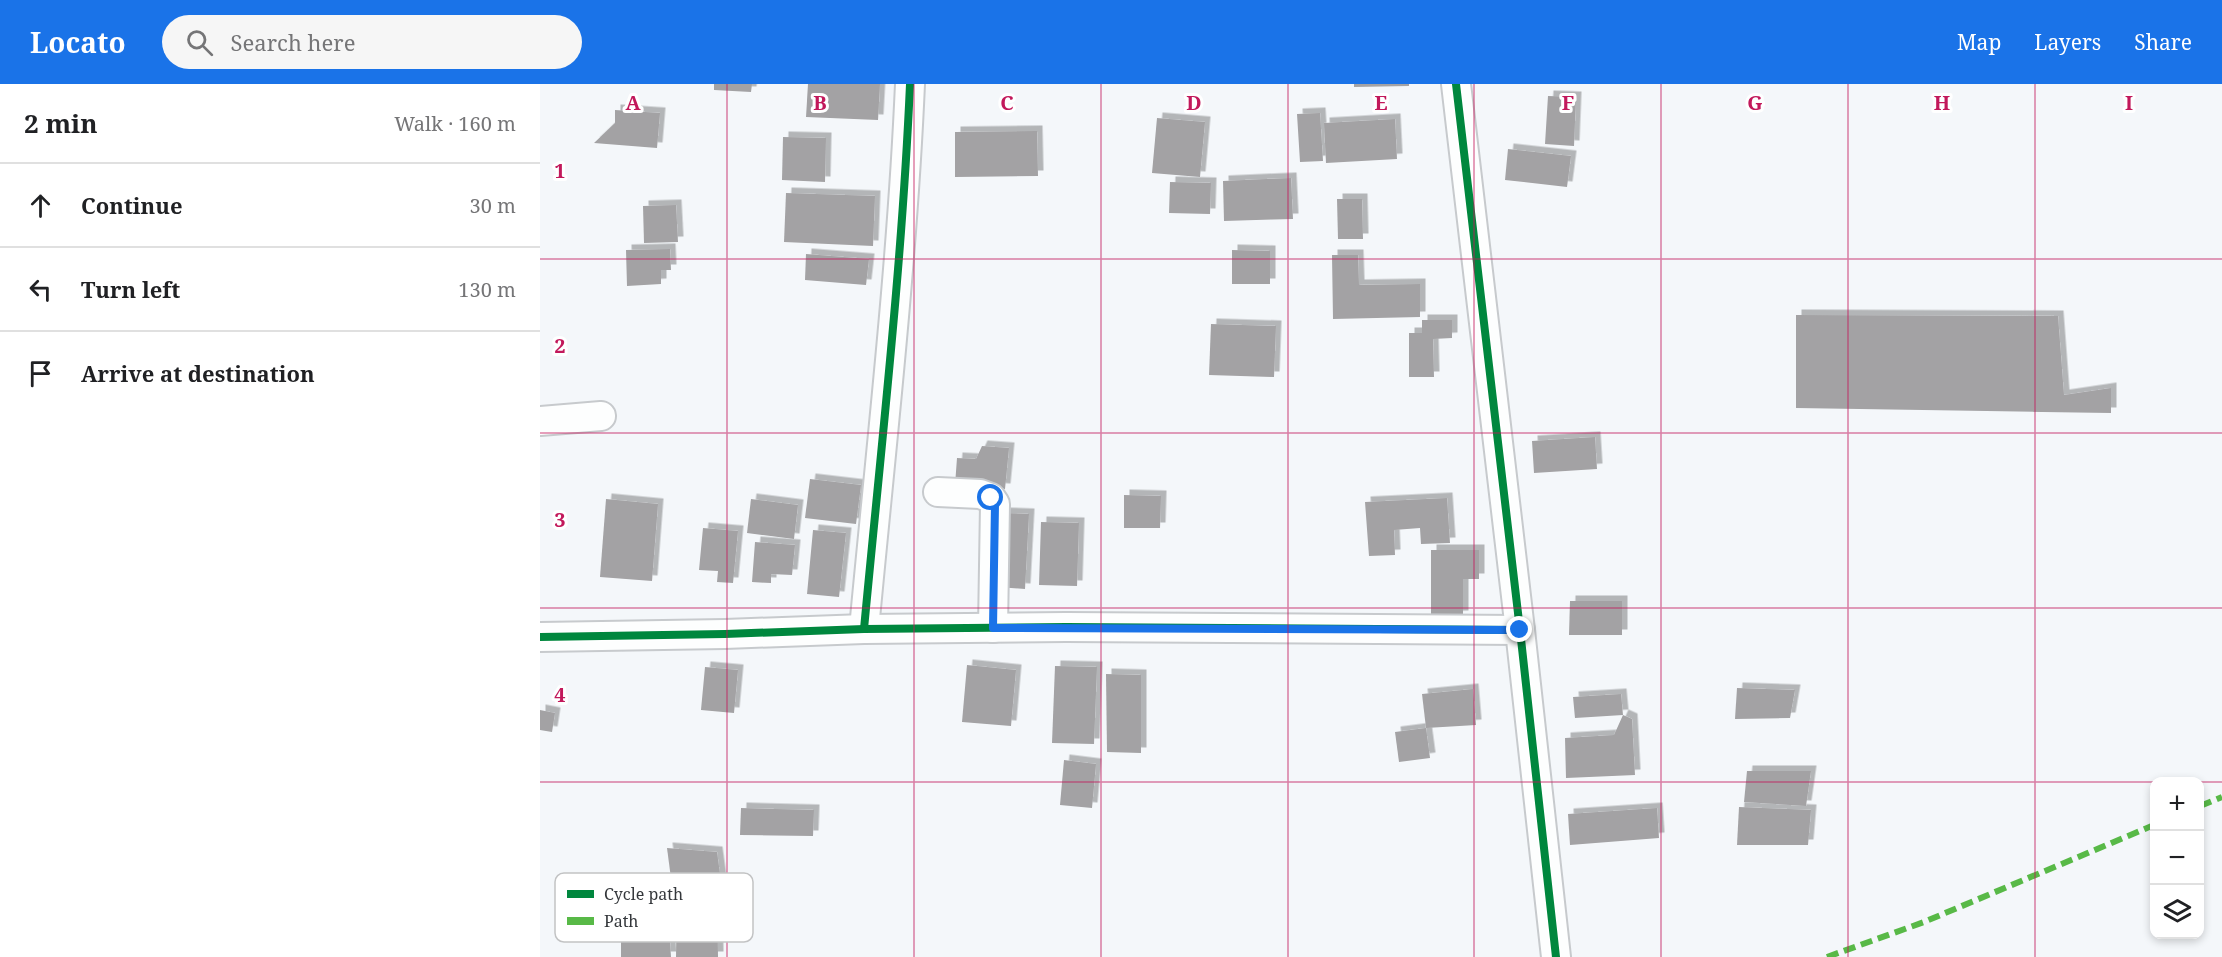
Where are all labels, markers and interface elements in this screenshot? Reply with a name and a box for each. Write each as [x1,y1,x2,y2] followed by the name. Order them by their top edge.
[162,15,582,69] search box
[30,23,126,61] text: Locato
[183,26,216,59] icon: search
[231,27,355,57] text: Search here
[1957,28,2001,56] text: Map
[2034,28,2101,56] text: Layers
[2134,28,2192,56] text: Share
[625,89,641,116] text: A
[813,89,827,116] text: B
[1000,89,1014,116] text: C
[1186,89,1202,116] text: D
[1374,89,1388,116] text: E
[1562,89,1574,116] text: F
[1747,89,1763,116] text: G
[1934,89,1950,116] text: H
[2125,89,2133,116] text: I
[24,105,98,141] text: 2 min
[394,110,516,137] text: Walk · 160 m
[554,157,566,184] text: 1
[24,189,57,222] icon: ahead
[81,190,183,220] text: Continue
[470,192,516,219] text: 30 m
[24,273,57,306] icon: left
[81,274,180,304] text: Turn left
[458,276,516,303] text: 130 m
[554,332,566,359] text: 2
[24,357,57,390] icon: arrive
[81,358,315,388] text: Arrive at destination
[977,484,1003,510] route start
[554,506,566,533] text: 3
[1506,616,1532,642] route end
[554,681,566,708] text: 4
[2150,777,2204,939] map controls
[2150,777,2204,831] button: +
[2150,831,2204,885] button: −
[555,873,753,942] legend
[604,883,683,905] text: Cycle path
[2150,885,2204,939] button: layers
[604,910,638,932] text: Path

